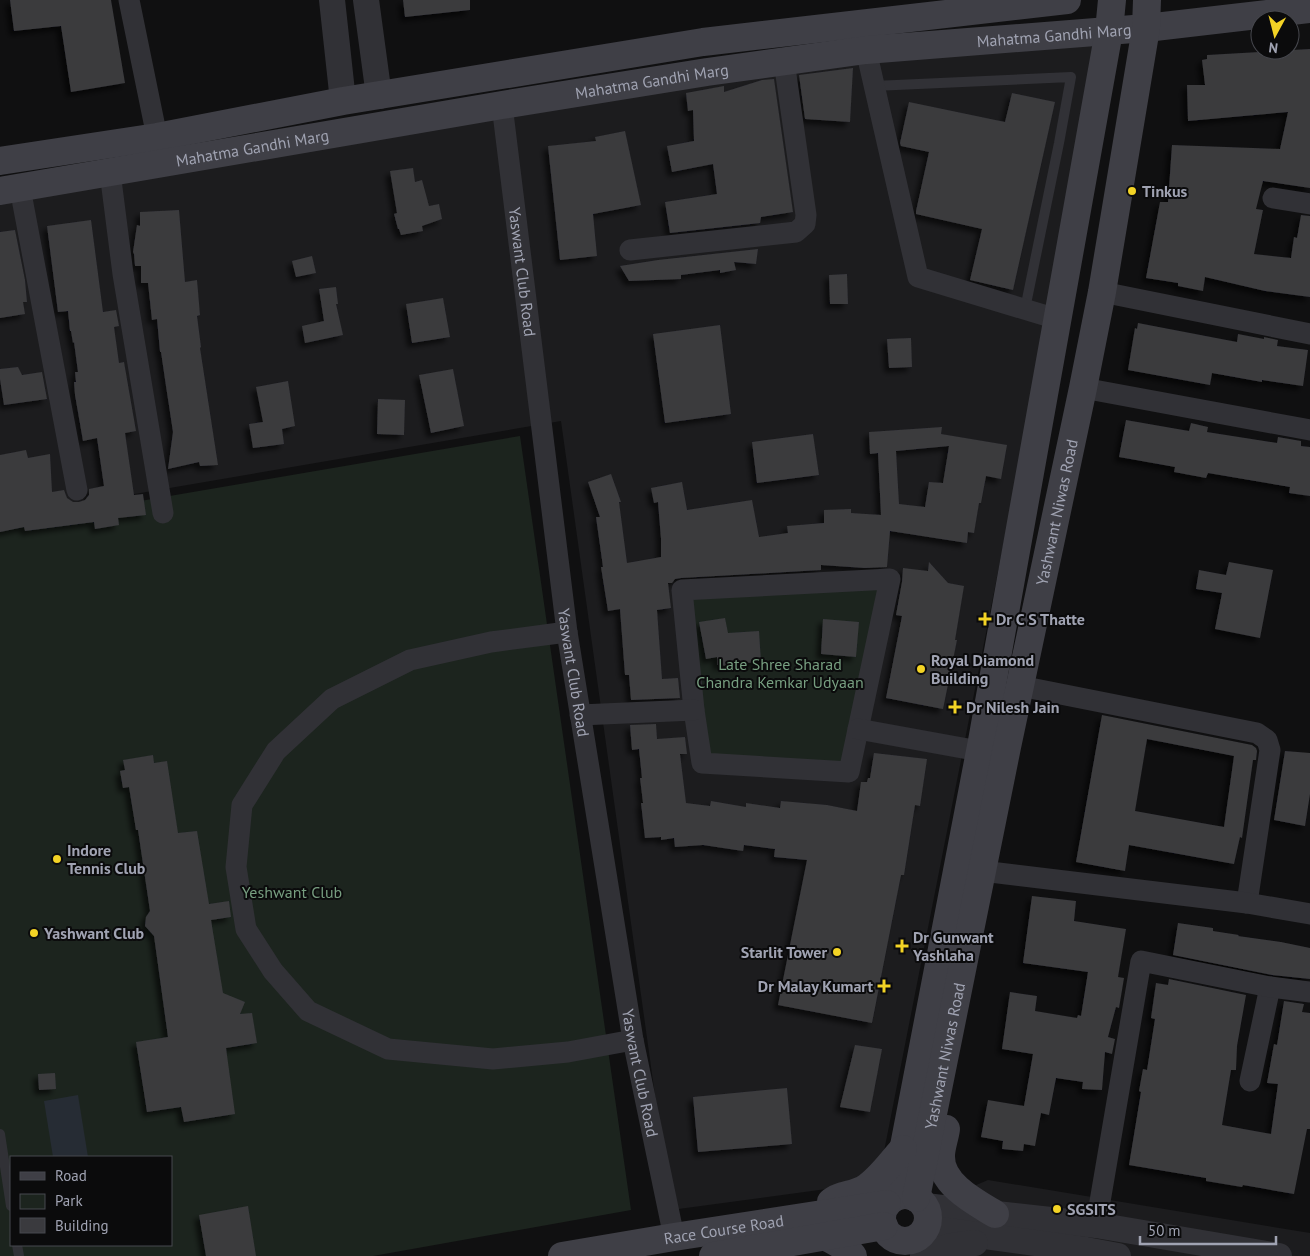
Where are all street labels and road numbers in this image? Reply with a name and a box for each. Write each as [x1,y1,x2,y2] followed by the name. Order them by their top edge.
[976,19,1132,51] street label: Mahatma Gandhi Marg
[574,59,730,103] street label: Mahatma Gandhi Marg
[174,125,330,171] street label: Mahatma Gandhi Marg
[505,206,540,337] street label: Yaswant Club Road
[1031,437,1082,587] street label: Yashwant Niwas Road
[554,607,594,738] street label: Yaswant Club Road
[920,981,969,1131] street label: Yashwant Niwas Road
[618,1008,663,1139] street label: Yaswant Club Road
[662,1210,785,1249] street label: Race Course Road

